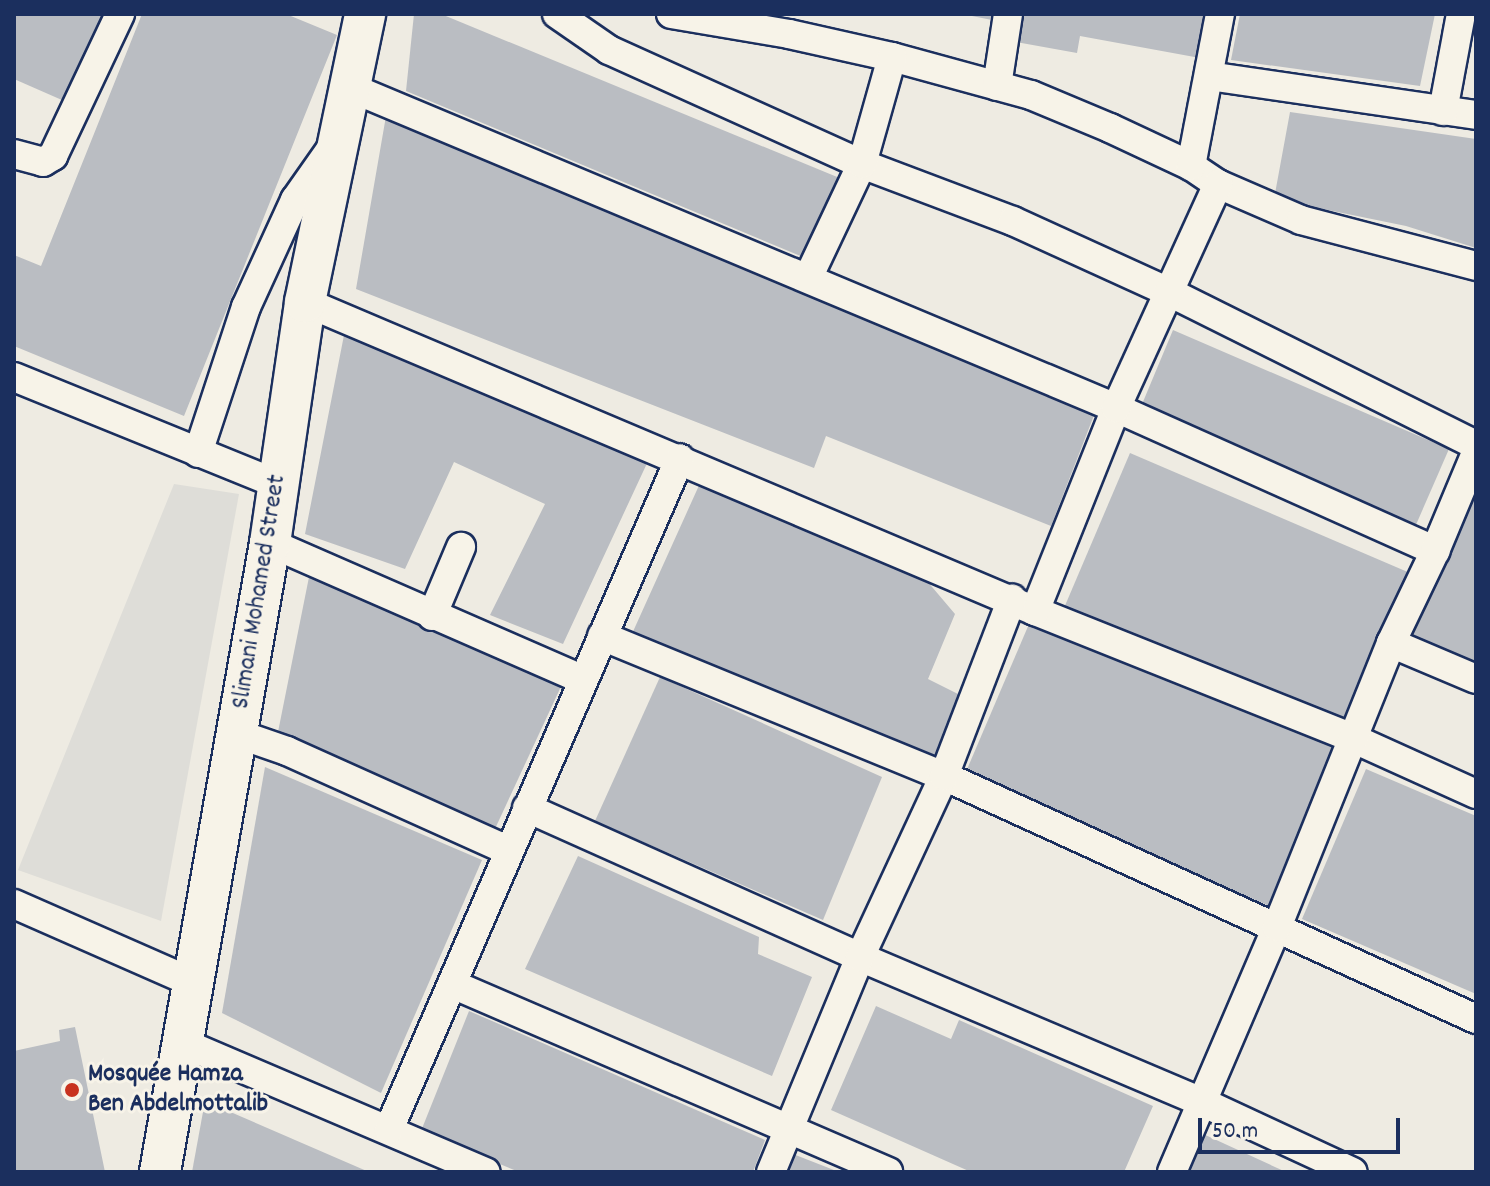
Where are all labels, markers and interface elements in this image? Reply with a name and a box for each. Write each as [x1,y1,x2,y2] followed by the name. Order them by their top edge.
[226,473,294,711] street label: Slimani Mohamed Street
[88,1059,268,1120] place label: Mosquée Hamza Ben Abdelmottalib
[63,1081,81,1099] marker: Mosquée Hamza Ben Abdelmottalib
[1202,1102,1404,1152] scale bar
[1212,1115,1258,1149] text: 50 m

